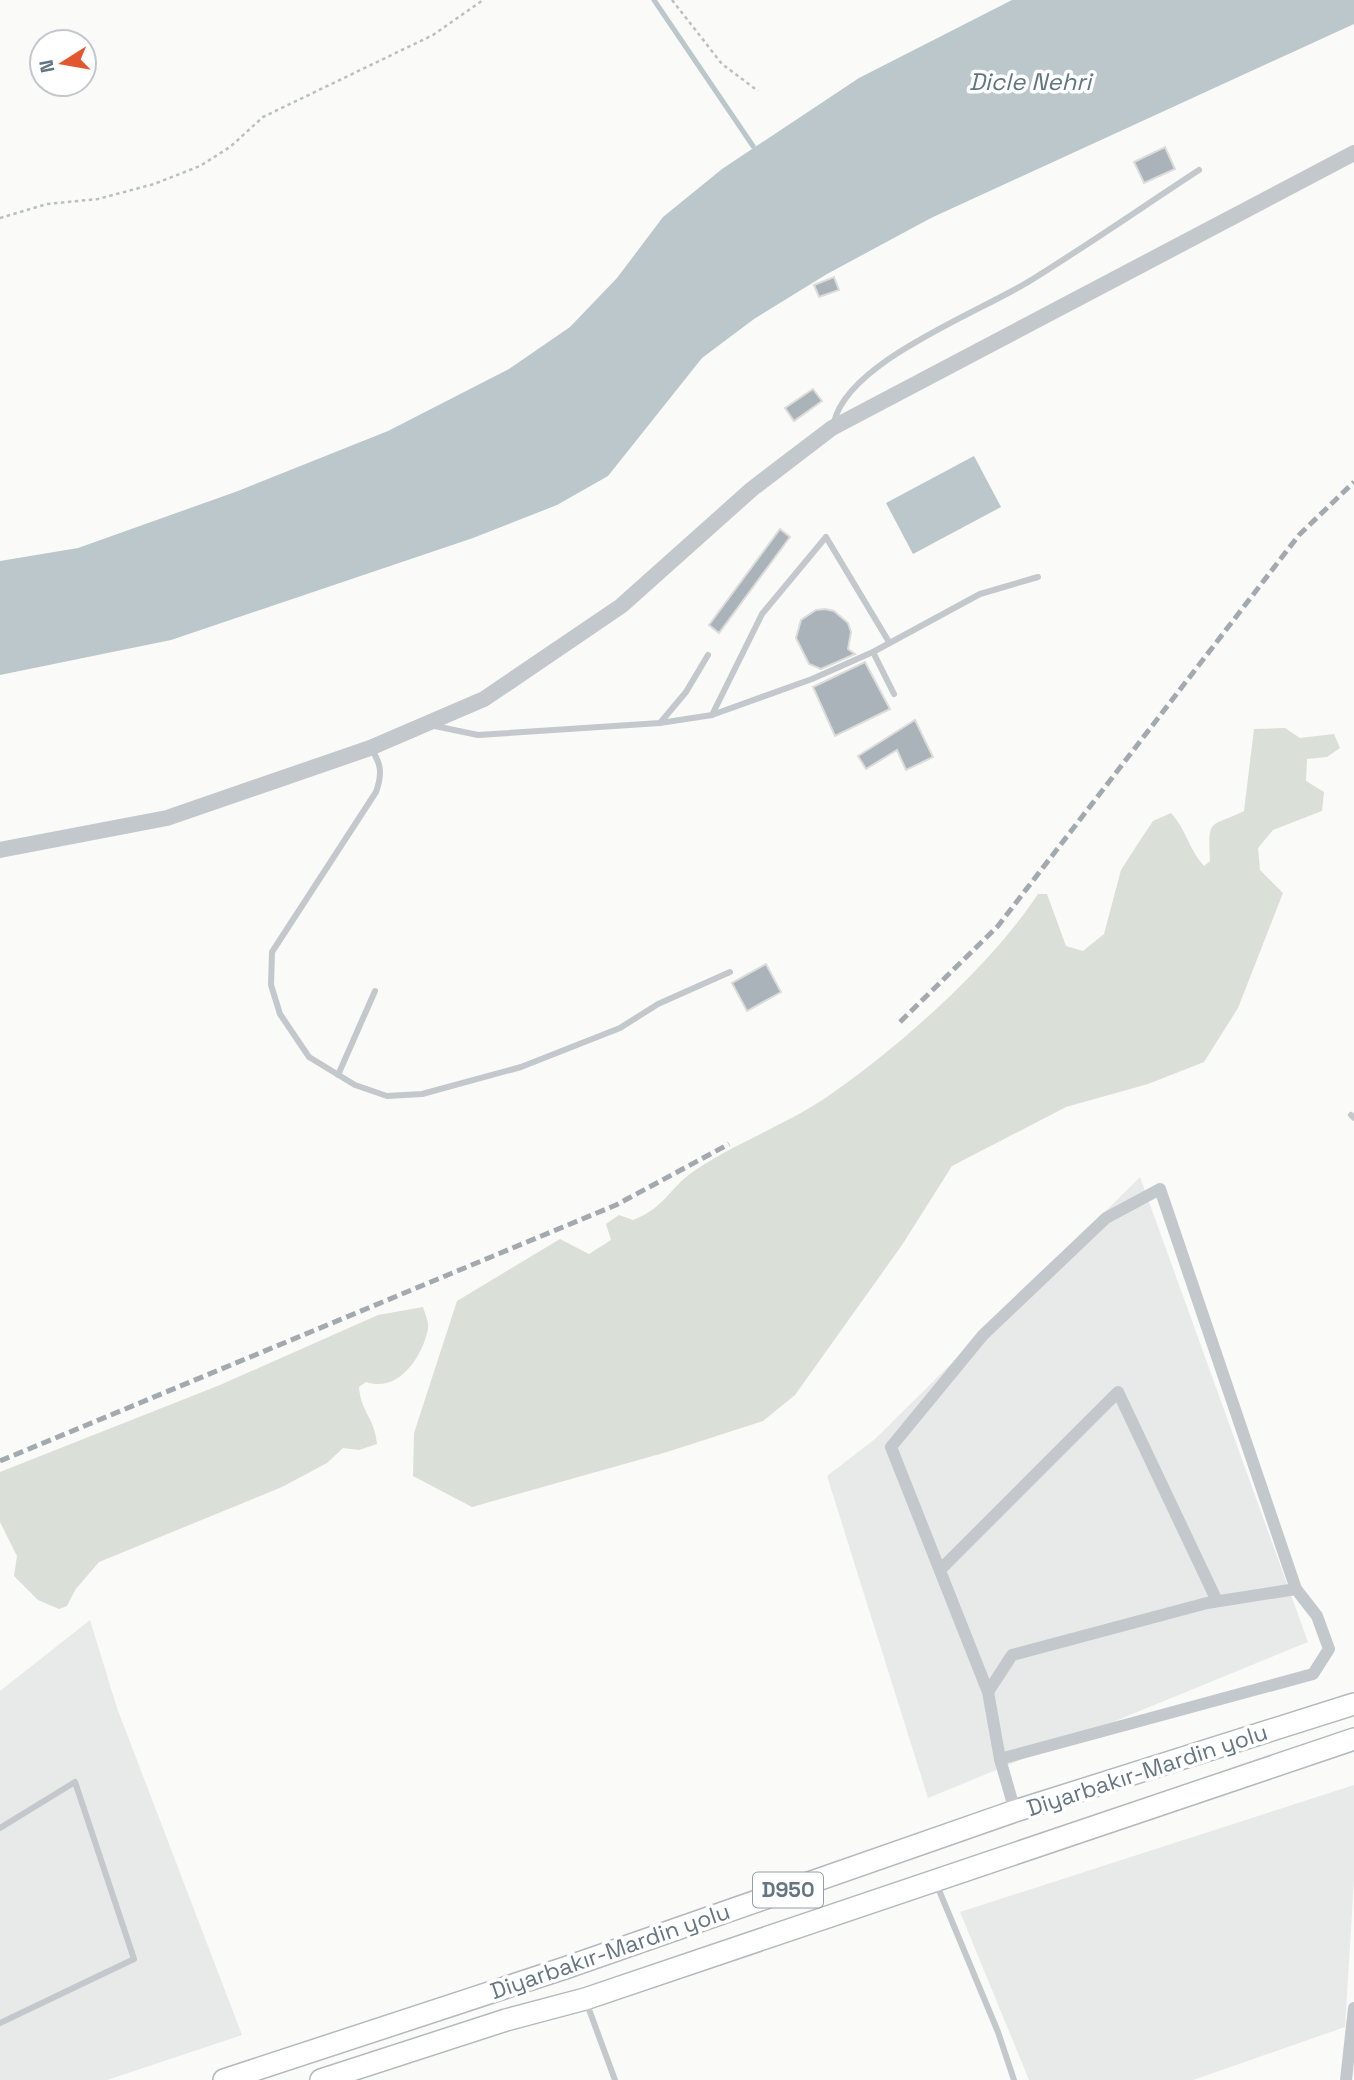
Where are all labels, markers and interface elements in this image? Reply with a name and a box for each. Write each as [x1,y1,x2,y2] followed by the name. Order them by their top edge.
[28,28,98,98] north arrow
[33,58,60,75] text: N
[969,66,1094,97] water label: Dicle Nehri
[1023,1717,1271,1823] street label: Diyarbakır-Mardin yolu
[753,1872,823,1908] road number: D950
[486,1896,734,2006] street label: Diyarbakır-Mardin yolu

